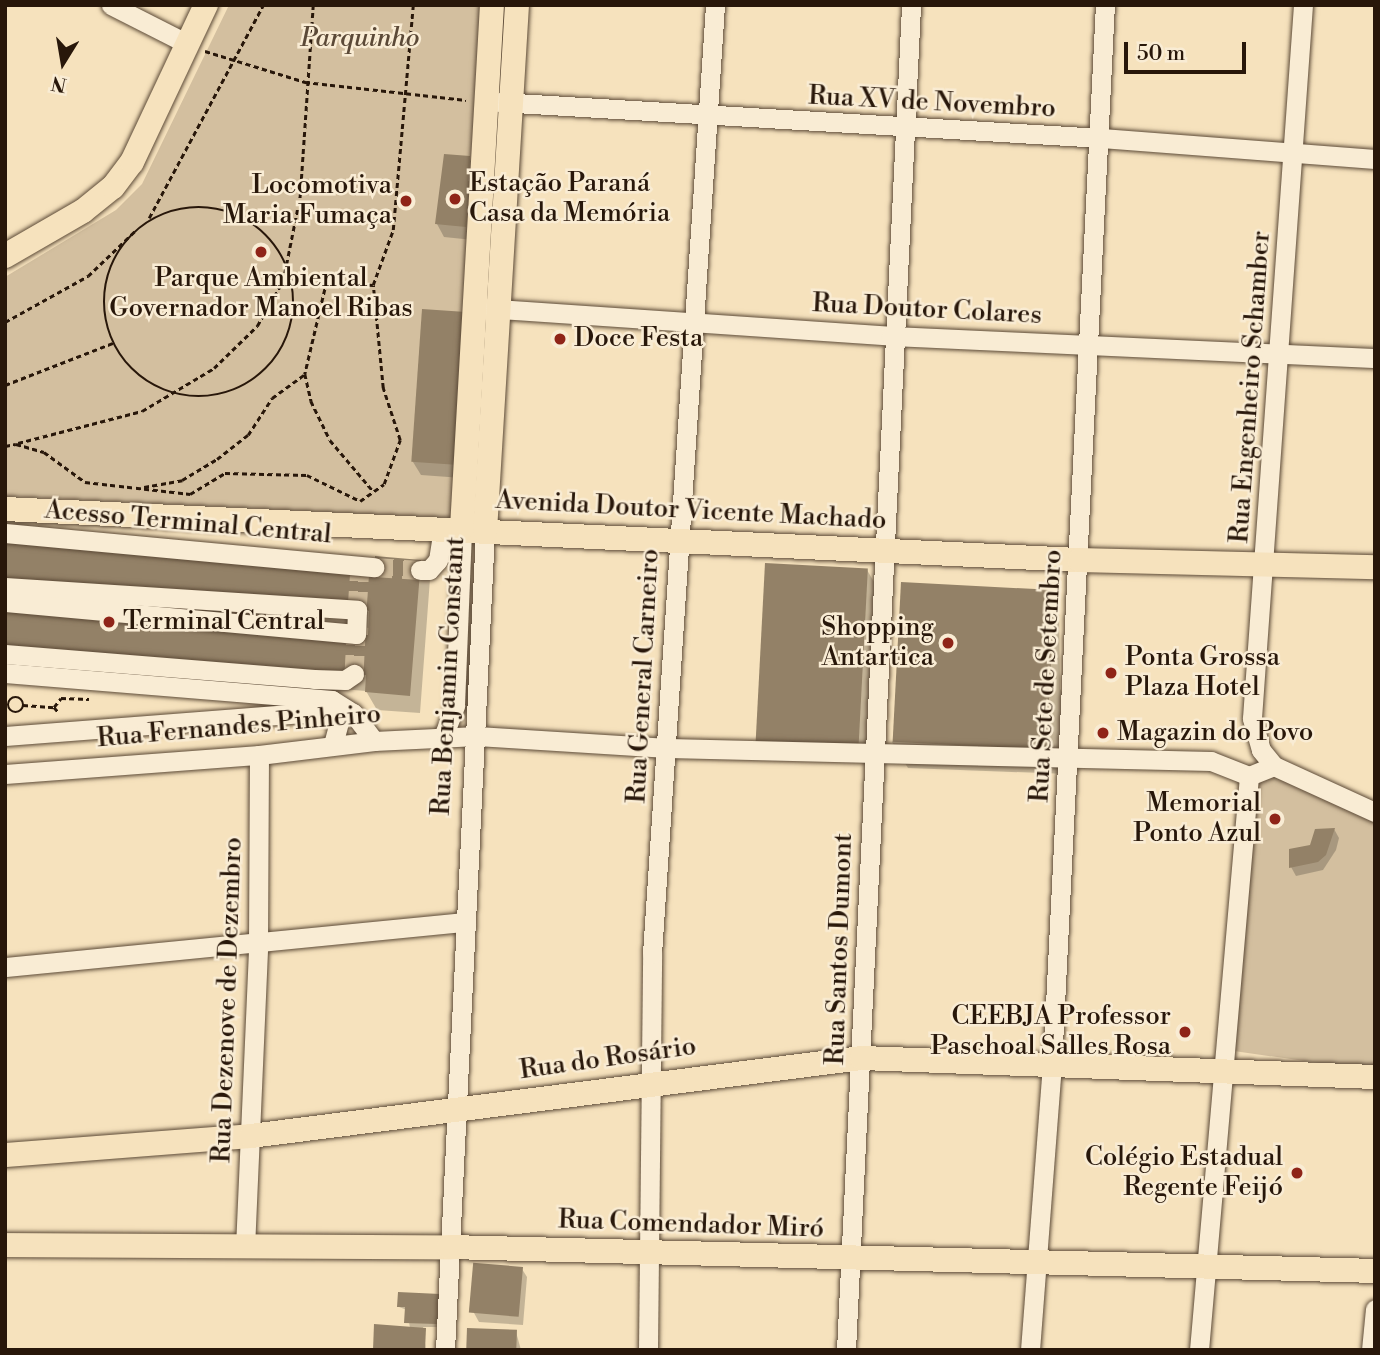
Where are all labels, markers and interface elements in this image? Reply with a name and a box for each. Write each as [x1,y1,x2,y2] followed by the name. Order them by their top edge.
[301,23,419,55] park label: Parquinho
[28,28,98,98] north arrow
[1128,28,1250,72] scale bar
[1137,41,1185,67] text: 50 m
[49,70,69,97] text: N
[807,81,1057,125] street label: Rua XV de Novembro
[469,168,670,230] place label: Estação Paraná Casa da Memória
[223,170,392,232] place label: Locomotiva Maria Fumaça
[447,191,463,207] marker: Estação Paraná Casa da Memória
[398,193,414,209] marker: Locomotiva Maria Fumaça
[1225,230,1277,544] street label: Rua Engenheiro Schamber
[253,244,269,260] marker: Parque Ambiental Governador Manoel Ribas
[109,263,413,324] place label: Parque Ambiental Governador Manoel Ribas
[811,288,1043,332] street label: Rua Doutor Colares
[574,323,703,355] place label: Doce Festa
[552,331,568,347] marker: Doce Festa
[495,485,887,537] street label: Avenida Doutor Vicente Machado
[43,495,333,551] street label: Acesso Terminal Central
[426,536,472,816] street label: Rua Benjamin Constant
[622,548,666,804] street label: Rua General Carneiro
[1025,549,1069,803] street label: Rua Sete de Setembro
[123,606,325,638] place label: Terminal Central
[821,612,934,674] place label: Shopping Antartica
[101,614,117,630] marker: Terminal Central
[940,635,956,651] marker: Shopping Antartica
[1125,642,1280,704] place label: Ponta Grossa Plaza Hotel
[1103,665,1119,681] marker: Ponta Grossa Plaza Hotel
[96,699,382,755] street label: Rua Fernandes Pinheiro
[1117,717,1313,749] place label: Magazin do Povo
[1095,725,1111,741] marker: Magazin do Povo
[1133,788,1261,850] place label: Memorial Ponto Azul
[1267,811,1283,827] marker: Memorial Ponto Azul
[820,832,860,1066] street label: Rua Santos Dumont
[207,836,249,1164] street label: Rua Dezenove de Dezembro
[931,1001,1171,1062] place label: CEEBJA Professor Paschoal Salles Rosa
[1177,1024,1193,1040] marker: CEEBJA Professor Paschoal Salles Rosa
[518,1031,698,1087] street label: Rua do Rosário
[1085,1142,1283,1204] place label: Colégio Estadual Regente Feijó
[1289,1165,1305,1181] marker: Colégio Estadual Regente Feijó
[557,1205,825,1245] street label: Rua Comendador Miró

